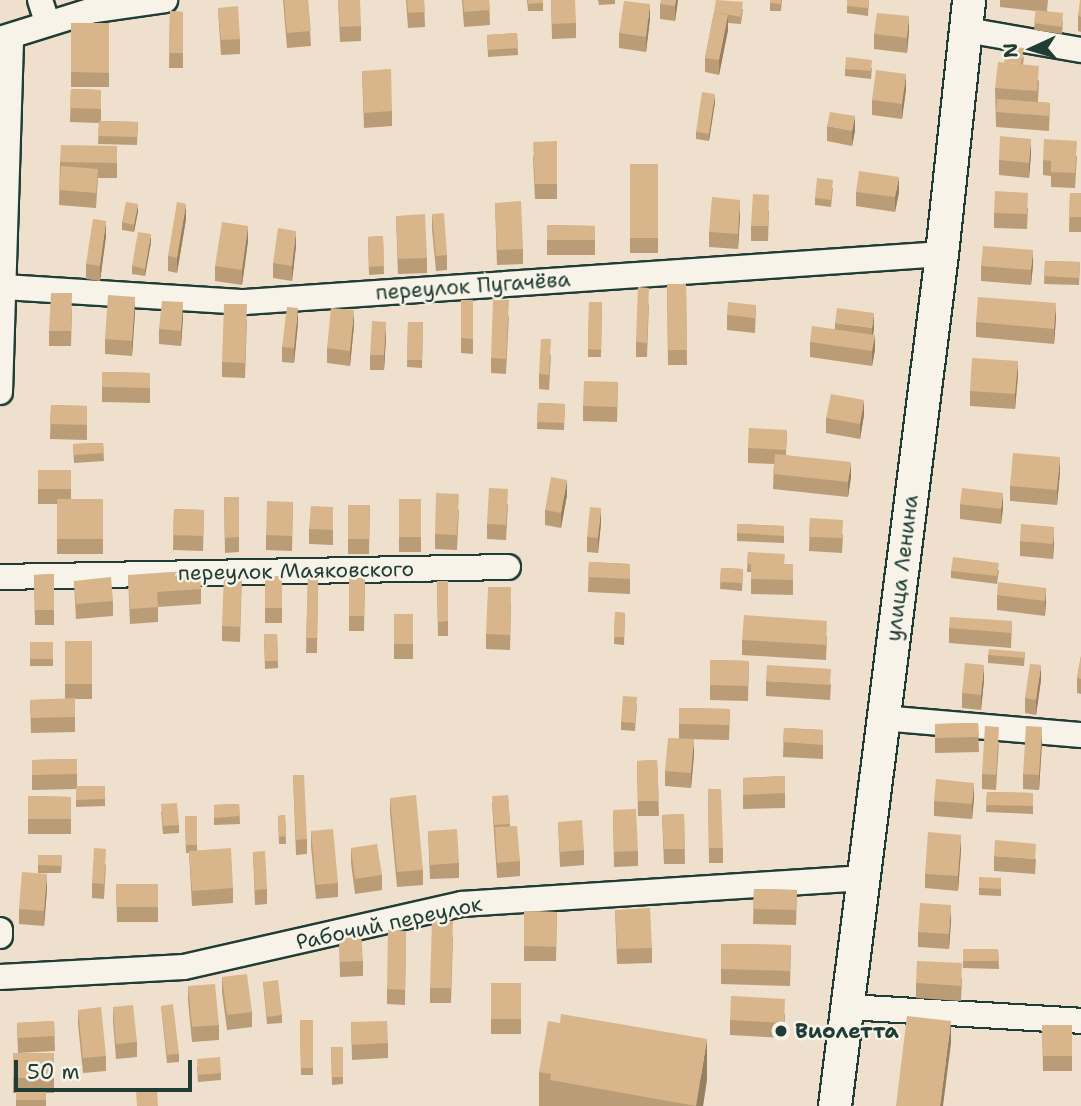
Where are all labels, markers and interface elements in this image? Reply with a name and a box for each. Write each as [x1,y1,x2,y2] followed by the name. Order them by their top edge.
[997,14,1067,84] north arrow
[998,42,1024,59] text: N
[375,267,571,305] street label: переулок Пугачёва
[881,493,923,643] street label: улица Ленина
[178,556,414,586] street label: переулок Маяковского
[294,891,484,955] street label: Рабочий переулок
[795,1018,899,1044] place label: Виолетта
[773,1023,789,1039] marker: Виолетта
[18,1046,196,1090] scale bar
[27,1058,80,1086] text: 50 m

